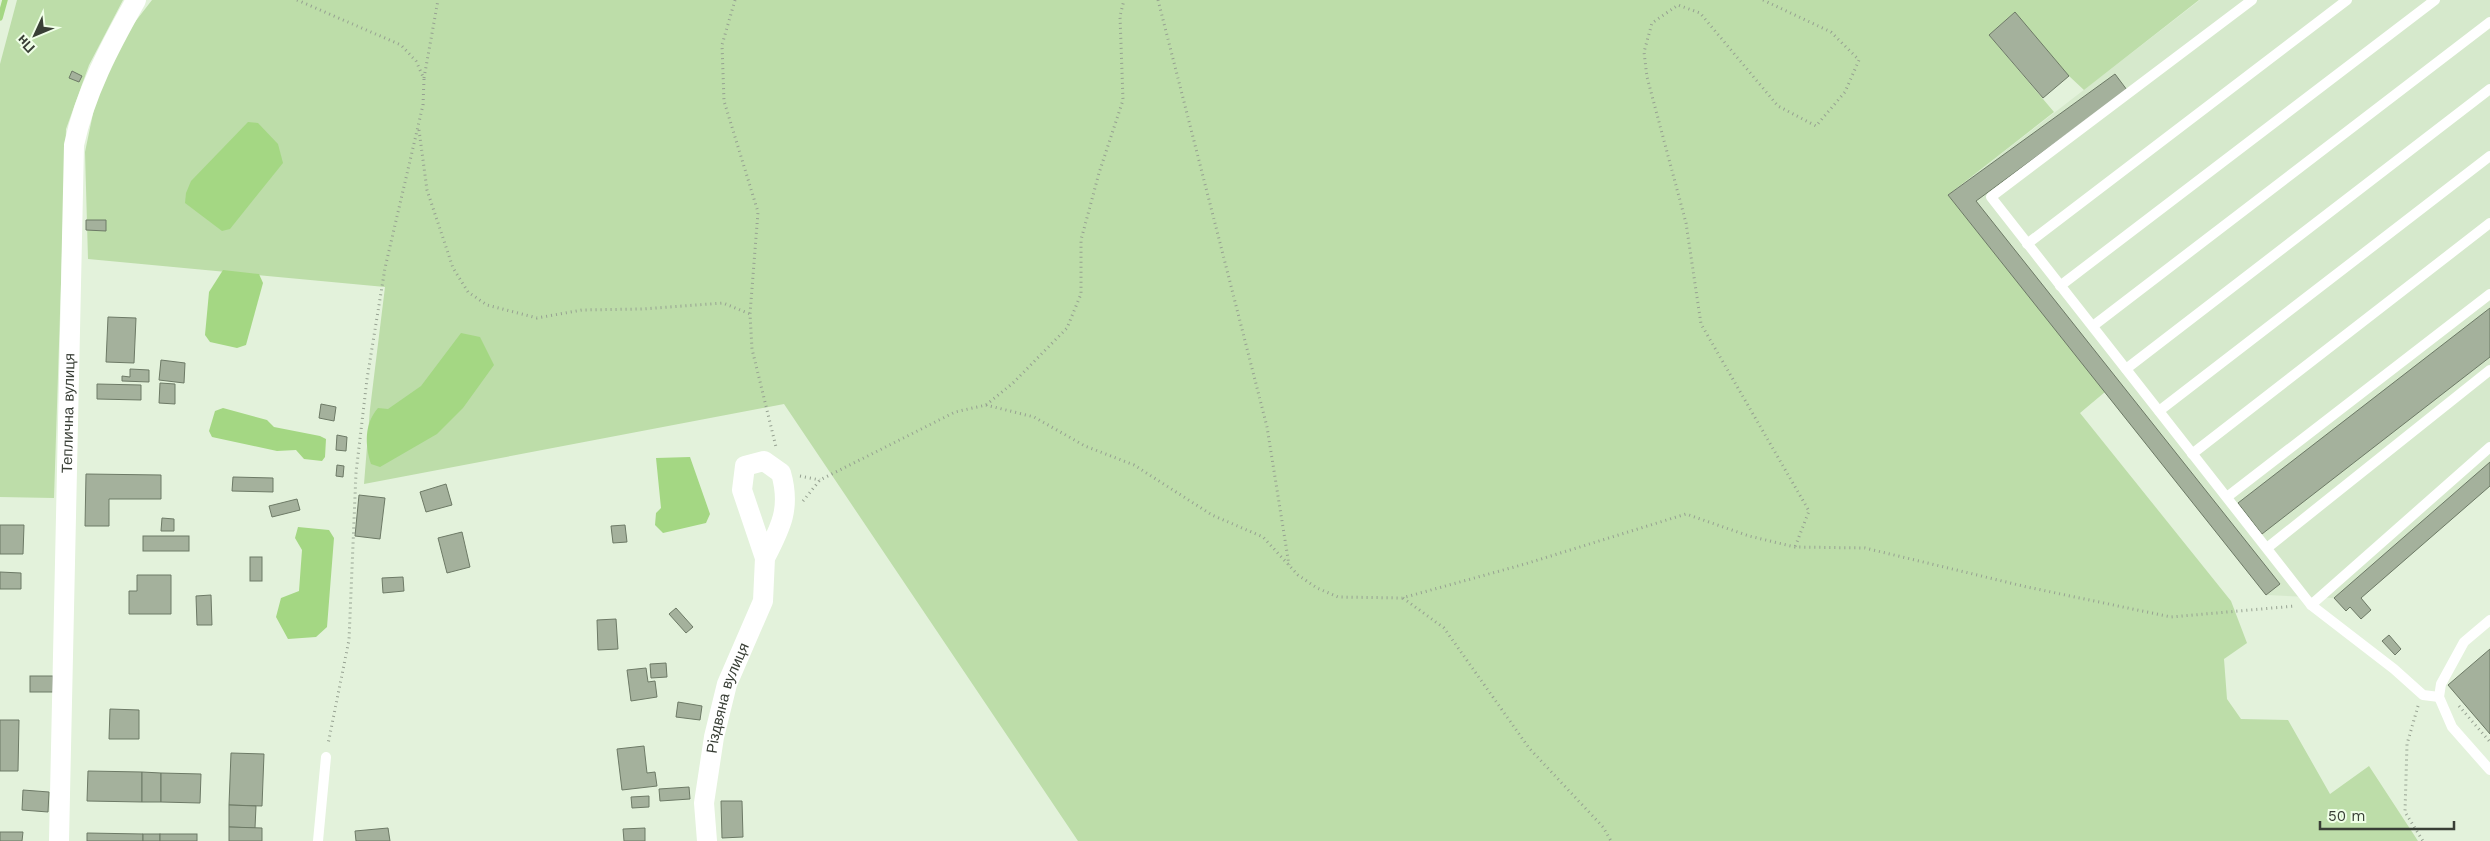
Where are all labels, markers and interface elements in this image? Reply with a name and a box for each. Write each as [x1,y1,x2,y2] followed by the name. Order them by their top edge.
[10,10,60,60] north arrow
[13,32,38,56] text: Пн
[58,353,79,473] street label: Теплична вулиця
[703,640,753,755] street label: Різдвяна вулиця
[2320,798,2454,830] scale bar
[2328,807,2365,825] text: 50 m

